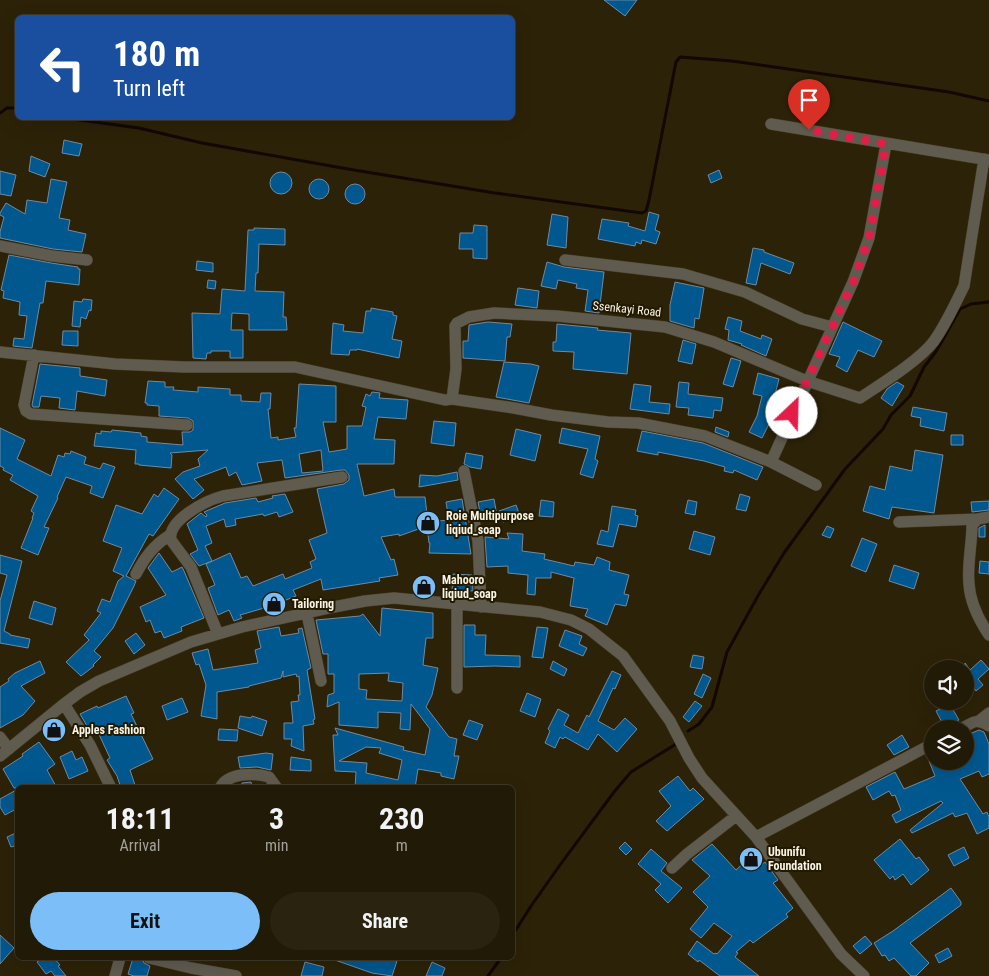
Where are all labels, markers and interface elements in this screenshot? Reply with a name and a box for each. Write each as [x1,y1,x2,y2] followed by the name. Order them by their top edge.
[113,34,200,75] text: 180 m
[30,35,95,100] icon: left
[113,76,185,101] text: Turn left
[788,79,830,130] pin
[795,86,823,114] icon: arrive
[592,298,662,320] street label: Ssenkayi Road
[765,386,817,438] position arrow
[446,509,534,537] place label: Roie Multipurpose liqiud_soap
[415,510,441,536] shop icon: Roie Multipurpose liqiud_soap
[442,573,497,601] place label: Mahooro liqiud_soap
[411,574,437,600] shop icon: Mahooro liqiud_soap
[261,591,287,617] shop icon: Tailoring
[292,597,334,611] place label: Tailoring
[924,660,974,770] map controls
[924,660,974,710] button: sound
[41,717,67,743] shop icon: Apples Fashion
[924,720,974,770] button: layers
[72,723,145,737] place label: Apples Fashion
[106,801,174,836] text: 18:11
[269,801,284,836] text: 3
[379,801,424,836] text: 230
[120,836,160,855] text: Arrival
[265,836,288,855] text: min
[396,836,408,855] text: m
[768,845,822,873] place label: Ubunifu Foundation
[738,846,764,872] shop icon: Ubunifu Foundation
[30,892,260,950] button: Exit
[270,892,500,950] button: Share

